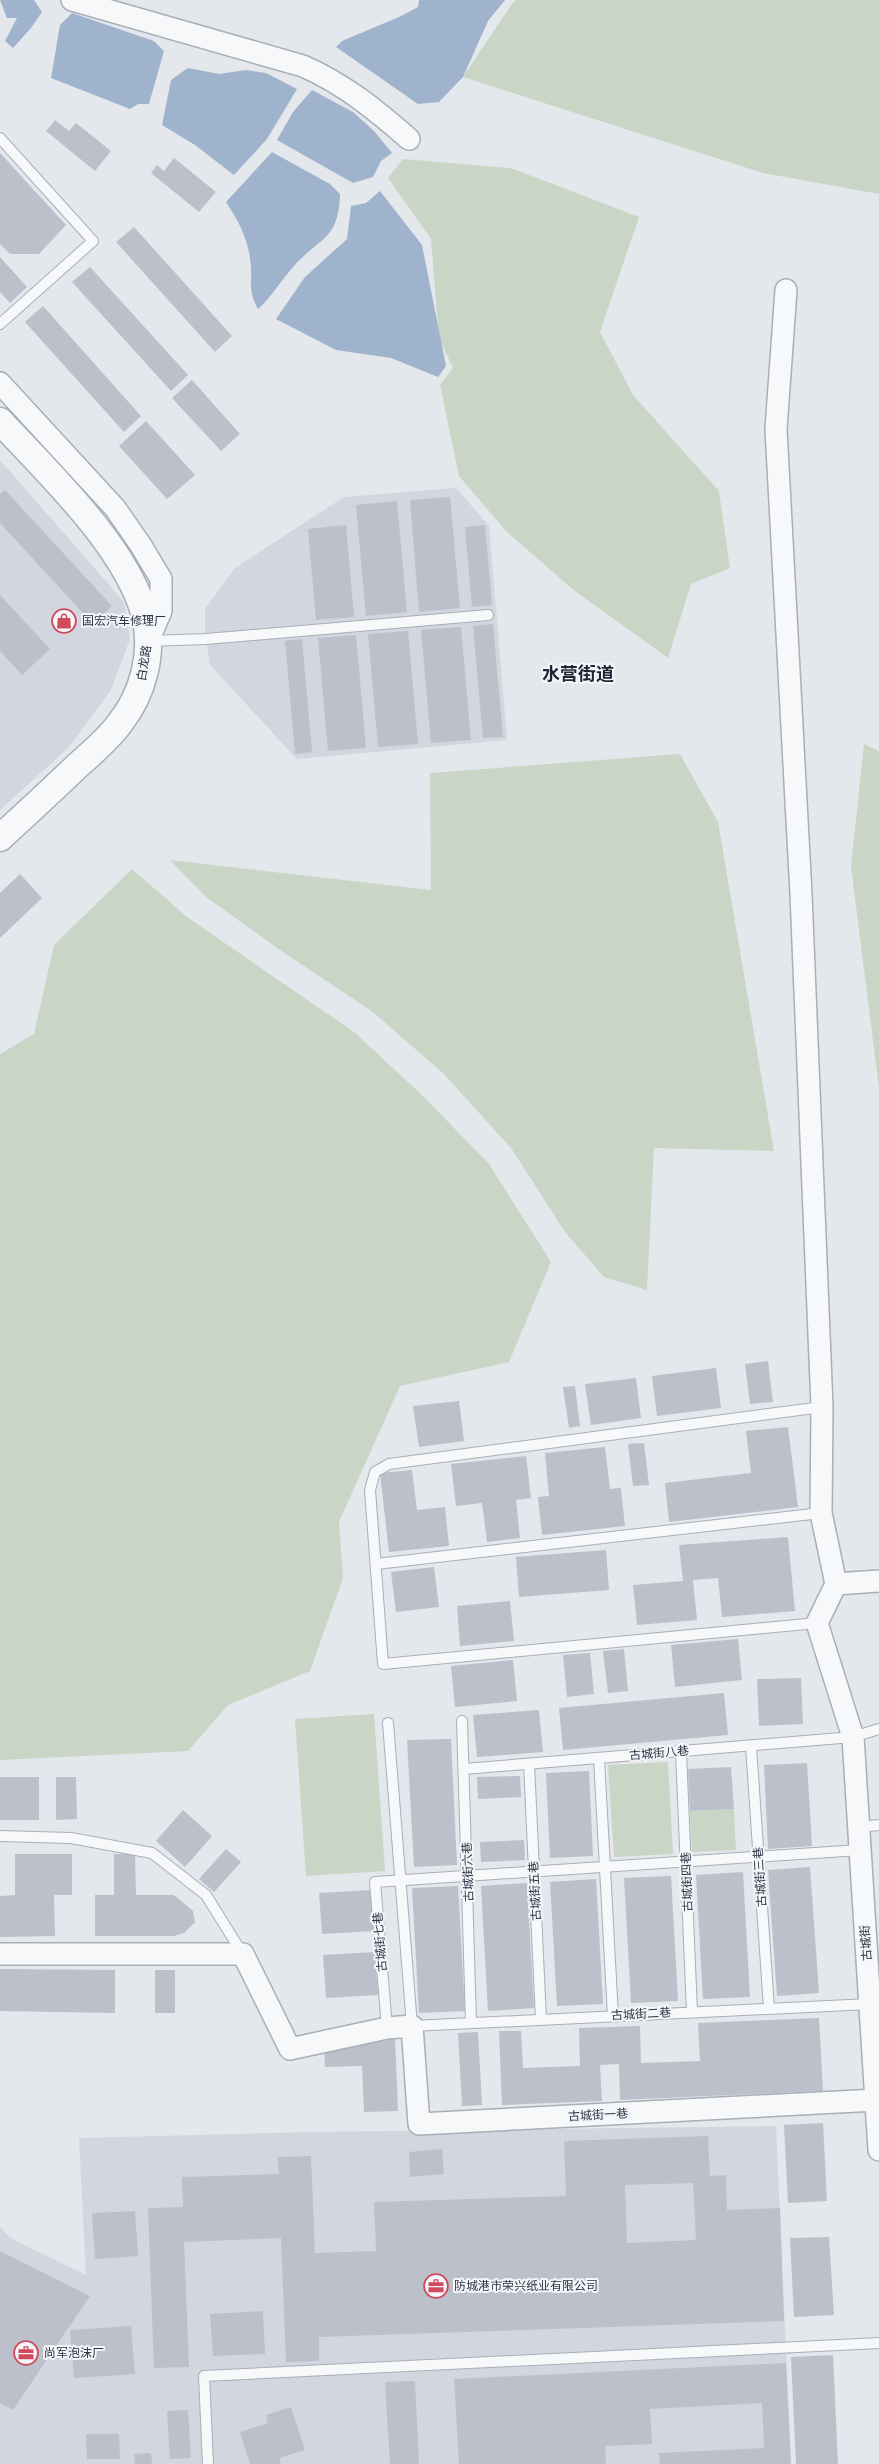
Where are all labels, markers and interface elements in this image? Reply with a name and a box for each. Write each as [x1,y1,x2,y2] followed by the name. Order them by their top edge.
[51,608,77,634] shop icon: 国宏汽车修理厂
[82,612,166,629] place label: 国宏汽车修理厂
[132,644,155,682] street label: 白龙路
[542,661,614,685] district label: 水营街道
[628,1741,690,1764] street label: 古城街八巷
[458,1842,477,1902] street label: 古城街六巷
[749,1847,770,1908] street label: 古城街三巷
[677,1852,696,1912] street label: 古城街四巷
[524,1861,545,1921] street label: 古城街五巷
[368,1911,391,1973] street label: 古城街七巷
[856,1924,875,1962] street label: 古城街
[611,2003,671,2024] street label: 古城街二巷
[568,2104,628,2125] street label: 古城街一巷
[423,2273,449,2299] office icon: 防城港市荣兴纸业有限公司
[454,2277,598,2294] place label: 防城港市荣兴纸业有限公司
[13,2340,39,2366] office icon: 尚军泡沫厂
[44,2344,104,2361] place label: 尚军泡沫厂

